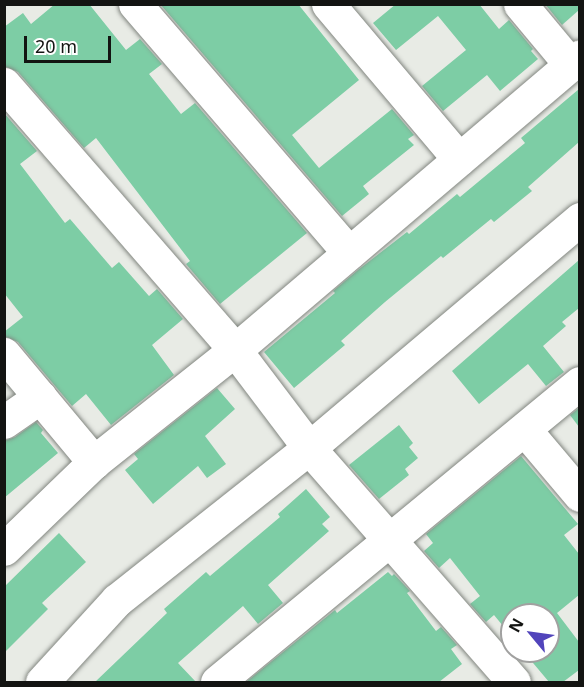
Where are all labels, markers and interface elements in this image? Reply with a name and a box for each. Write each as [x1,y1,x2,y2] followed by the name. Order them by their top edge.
[27,24,114,62] scale bar
[35,34,77,58] text: 20 m
[500,603,560,663] north arrow
[503,614,529,636] text: N

